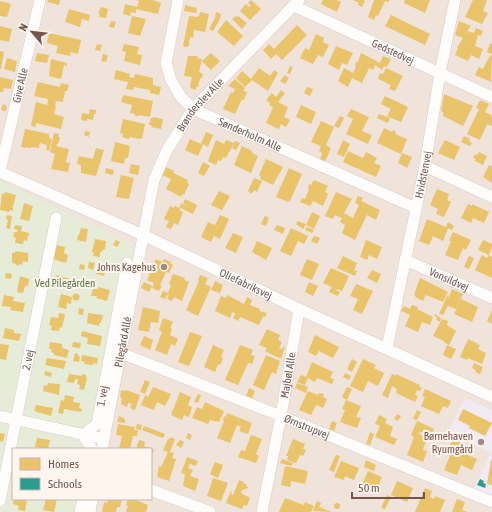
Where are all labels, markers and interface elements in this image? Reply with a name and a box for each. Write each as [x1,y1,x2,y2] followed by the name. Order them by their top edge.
[12,12,52,52] north arrow
[16,22,30,33] text: N
[370,37,416,66] street label: Gedstedvej
[10,67,30,104] street label: Give Alle
[174,76,226,134] street label: Brønderslev Alle
[217,115,283,154] street label: Sønderholm Alle
[412,150,433,199] street label: Hvidstenvej
[97,261,156,273] place label: Johns Kagehus
[159,262,169,272] marker: Johns Kagehus
[427,265,471,293] street label: Vonsildvej
[218,266,274,301] street label: Oliefabriksvej
[35,277,95,289] park label: Ved Pilegården
[112,316,133,368] street label: Pilegård Allé
[20,348,36,371] street label: 2. vej
[278,352,298,399] street label: Majbøl Alle
[94,385,110,407] street label: 1. vej
[283,412,331,441] street label: Ørnstrupvej
[424,430,473,455] place label: Børnehaven Ryumgård
[476,437,486,447] marker: Børnehaven Ryumgård
[12,448,152,500] legend
[48,457,79,471] text: Homes
[352,474,424,500] scale bar
[48,477,82,491] text: Schools
[358,481,380,495] text: 50 m

